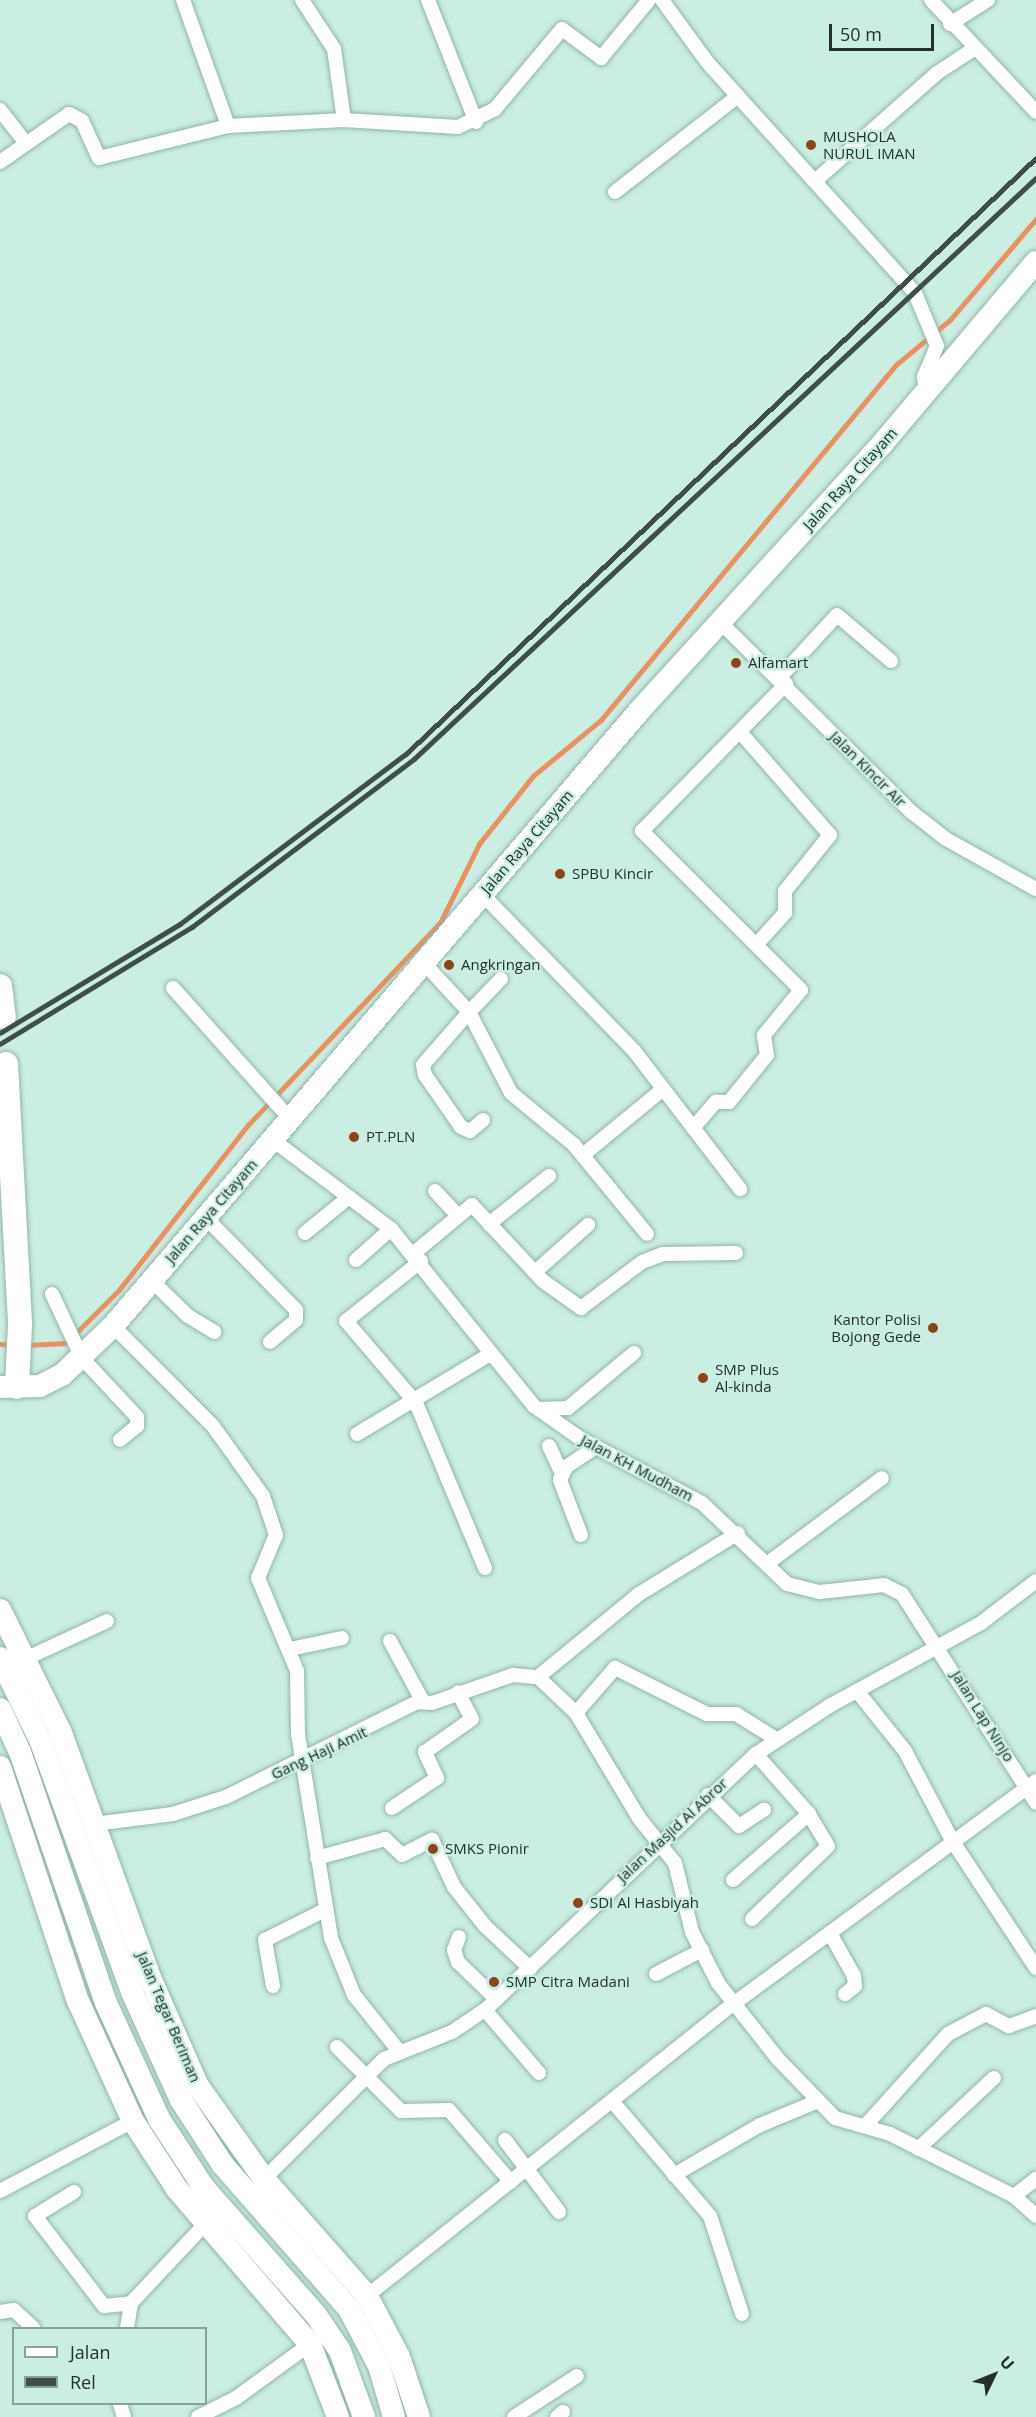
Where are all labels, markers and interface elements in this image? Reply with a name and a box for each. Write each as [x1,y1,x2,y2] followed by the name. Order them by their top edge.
[832,12,937,50] scale bar
[840,22,882,46] text: 50 m
[823,127,916,162] place label: MUSHOLA NURUL IMAN
[804,138,818,152] marker: MUSHOLA NURUL IMAN
[799,424,901,534] street label: Jalan Raya Citayam
[748,654,808,672] place label: Alfamart
[729,656,743,670] marker: Alfamart
[826,727,910,811] street label: Jalan Kincir Air
[477,786,577,898] street label: Jalan Raya Citayam
[572,865,653,883] place label: SPBU Kincir
[553,867,567,881] marker: SPBU Kincir
[461,956,541,974] place label: Angkringan
[442,958,456,972] marker: Angkringan
[366,1128,415,1146] place label: PT.PLN
[347,1130,361,1144] marker: PT.PLN
[161,1155,261,1267] street label: Jalan Raya Citayam
[831,1310,921,1345] place label: Kantor Polisi Bojong Gede
[926,1321,940,1335] marker: Kantor Polisi Bojong Gede
[715,1360,779,1395] place label: SMP Plus Al-kinda
[696,1371,710,1385] marker: SMP Plus Al-kinda
[578,1431,696,1505] street label: Jalan KH Mudham
[948,1667,1018,1765] street label: Jalan Lap Ninjo
[268,1723,370,1783] street label: Gang Haji Amit
[613,1774,731,1886] street label: Jalan Masjid Al Abror
[445,1840,529,1858] place label: SMKS Pionir
[426,1842,440,1856] marker: SMKS Pionir
[590,1894,699,1912] place label: SDI Al Hasbiyah
[571,1896,585,1910] marker: SDI Al Hasbiyah
[133,1949,205,2085] street label: Jalan Tegar Beriman
[506,1973,630,1991] place label: SMP Citra Madani
[487,1975,501,1989] marker: SMP Citra Madani
[12,2327,207,2405] legend
[70,2340,110,2364] text: Jalan
[964,2345,1024,2405] north arrow
[995,2351,1019,2375] text: U
[70,2370,96,2394] text: Rel

